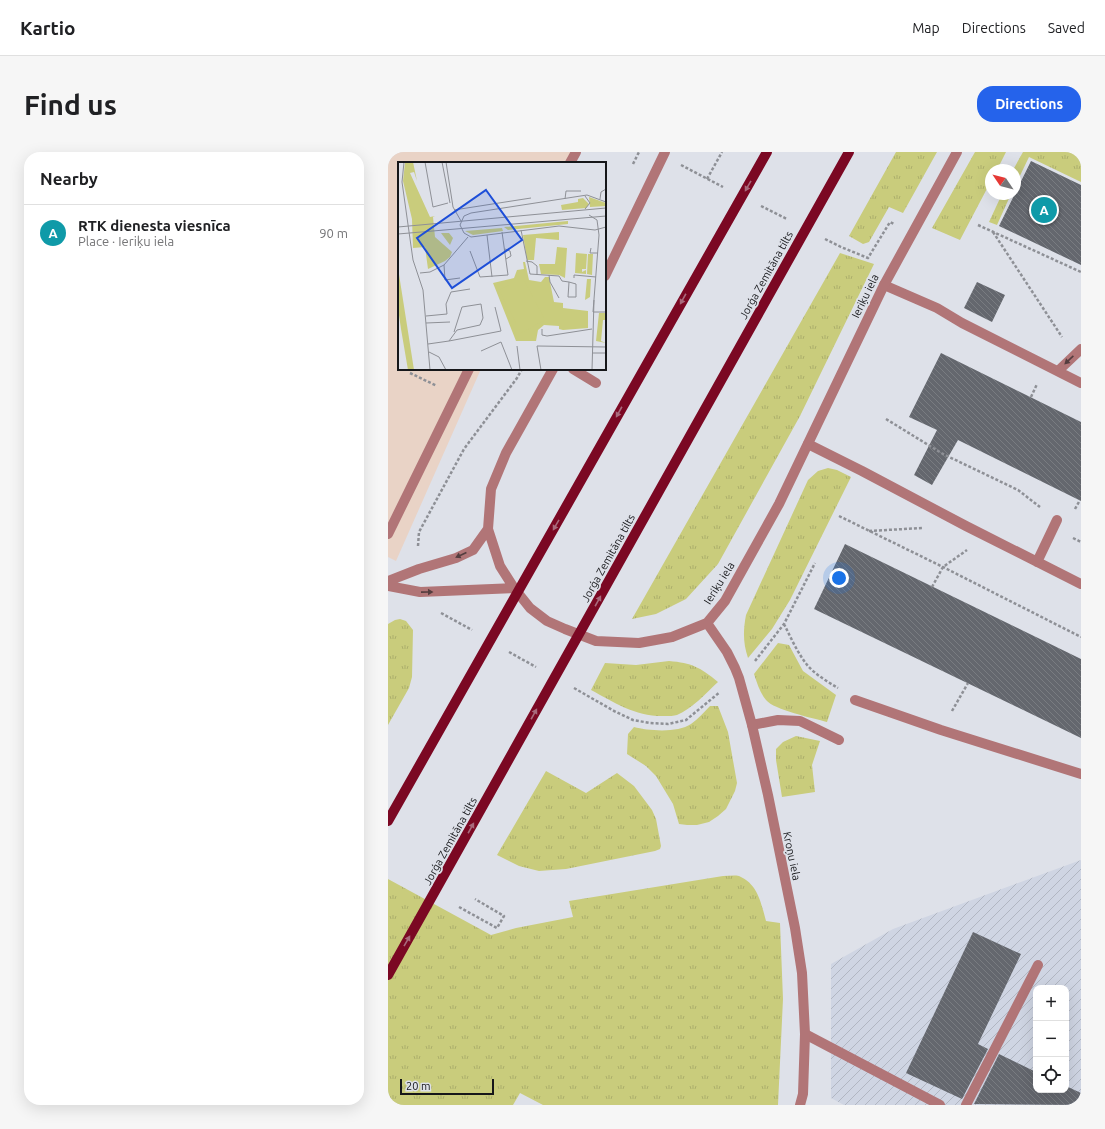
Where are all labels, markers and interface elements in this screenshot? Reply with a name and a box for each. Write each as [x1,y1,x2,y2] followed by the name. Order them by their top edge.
[20,17,76,39] text: Kartio
[912,20,940,36] text: Map
[962,20,1026,36] text: Directions
[1048,20,1085,36] text: Saved
[977,86,1081,122] button: Directions
[24,89,117,120] text: Find us
[398,162,606,370] inset map
[985,164,1021,200] north arrow
[40,169,98,188] text: Nearby
[744,180,751,192] one-way arrow
[1031,195,1057,225] pin: A
[78,217,231,234] text: RTK dienesta viesnīca
[48,226,58,240] text: A
[319,226,348,240] text: 90 m
[737,229,795,321] street label: Jorģa Zemitāna tilts
[78,234,174,248] text: Place · Ieriķu iela
[849,272,881,320] street label: Ieriķu iela
[680,293,687,305] one-way arrow
[1064,356,1074,365] one-way arrow
[616,406,623,418] one-way arrow
[579,512,637,604] street label: Jorģa Zemitāna tilts
[552,519,559,531] one-way arrow
[455,552,467,558] one-way arrow
[701,560,737,606] street label: Ieriķu iela
[829,568,849,588] your location
[421,588,433,595] one-way arrow
[594,595,601,607] one-way arrow
[531,709,538,720] one-way arrow
[421,795,479,887] street label: Jorģa Zemitāna tilts
[468,822,474,834] one-way arrow
[781,830,803,882] street label: Kroņu iela
[404,935,411,947] one-way arrow
[1033,985,1069,1093] map controls
[1033,985,1069,1021] button: +
[1033,1021,1069,1057] button: −
[1033,1057,1069,1093] button: locate
[400,1077,494,1096] scale bar
[406,1080,430,1092] text: 20 m

